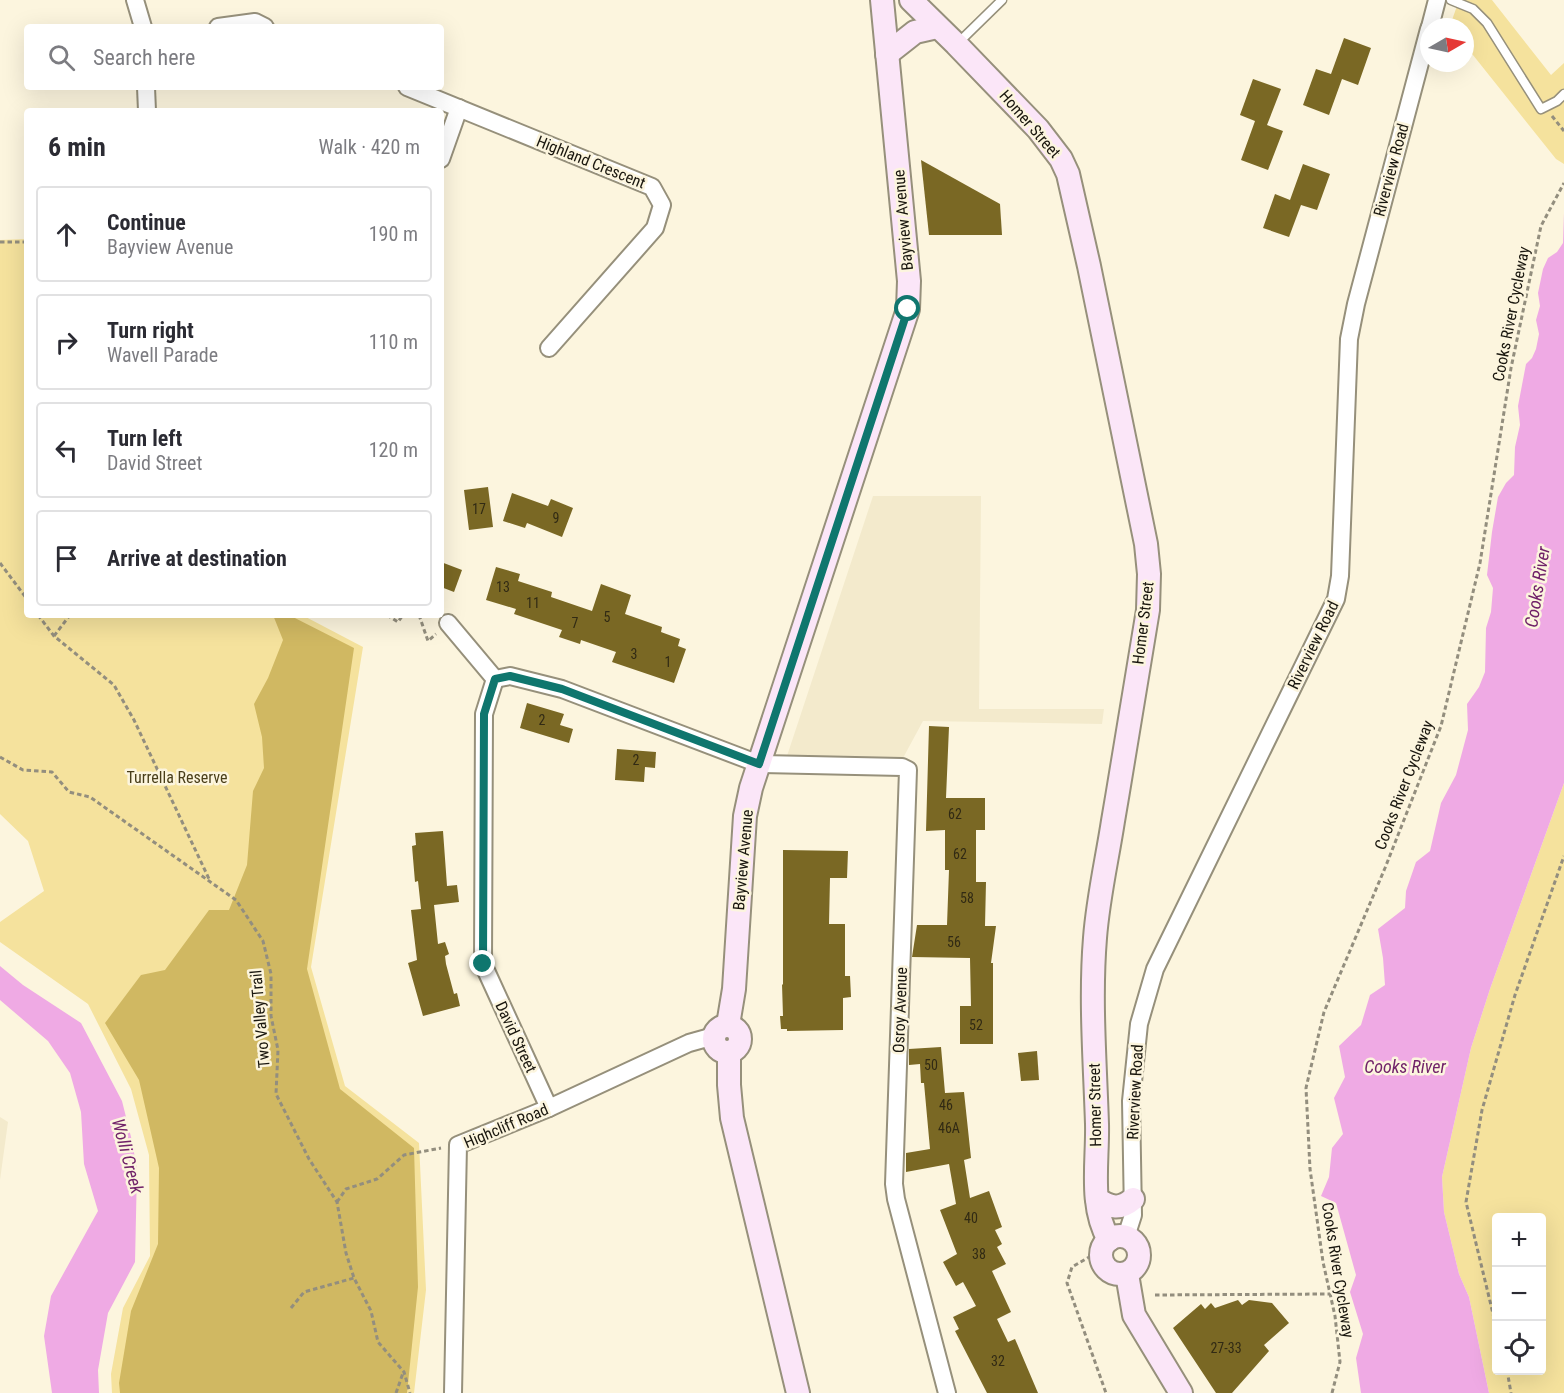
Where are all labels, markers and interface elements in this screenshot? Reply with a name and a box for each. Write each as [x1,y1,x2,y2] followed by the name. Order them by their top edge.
[1420,18,1474,72] north arrow
[24,24,444,90] search box
[45,41,78,74] icon: search
[93,45,195,70] text: Search here
[995,86,1065,162] street label: Homer Street
[1369,121,1413,219] street label: Riverview Road
[534,131,649,193] street label: Highland Crescent
[48,132,106,162] text: 6 min
[319,135,420,159] text: Walk · 420 m
[889,169,917,271] street label: Bayview Avenue
[107,210,186,235] text: Continue
[50,218,83,251] icon: ahead
[369,222,418,246] text: 190 m
[107,235,233,259] text: Bayview Avenue
[1489,245,1533,383] street label: Cooks River Cycleway
[894,295,920,321] route start
[107,318,194,343] text: Turn right
[50,326,83,359] icon: right
[369,330,418,354] text: 110 m
[107,343,218,367] text: Wavell Parade
[107,426,182,451] text: Turn left
[50,434,83,467] icon: left
[369,438,418,462] text: 120 m
[107,451,202,475] text: David Street
[472,501,486,517] house number: 17
[553,510,559,526] house number: 9
[50,542,83,575] icon: arrive
[1520,544,1554,629] water label: Cooks River
[107,546,287,571] text: Arrive at destination
[496,579,510,595] house number: 13
[1128,580,1158,666] street label: Homer Street
[526,595,540,611] house number: 11
[1283,598,1343,692] street label: Riverview Road
[604,609,611,625] house number: 5
[572,615,579,631] house number: 7
[631,646,637,662] house number: 3
[665,654,671,670] house number: 1
[539,712,546,728] house number: 2
[1371,717,1438,852] street label: Cooks River Cycleway
[633,752,640,768] house number: 2
[126,768,228,787] park label: Turrella Reserve
[948,806,962,822] house number: 62
[729,809,757,911] street label: Bayview Avenue
[953,846,967,862] house number: 62
[960,890,974,906] house number: 58
[947,934,961,950] house number: 56
[469,950,495,976] route end
[889,967,911,1053] street label: Osroy Avenue
[246,969,274,1069] street label: Two Valley Trail
[491,998,541,1076] street label: David Street
[969,1017,983,1033] house number: 52
[1123,1044,1147,1140] street label: Riverview Road
[1364,1056,1446,1077] water label: Cooks River
[924,1057,938,1073] house number: 50
[1085,1063,1105,1147] street label: Homer Street
[939,1097,953,1113] house number: 46
[461,1100,551,1152] street label: Highcliff Road
[108,1116,148,1197] water label: Wolli Creek
[938,1120,960,1136] house number: 46A
[1318,1201,1358,1340] street label: Cooks River Cycleway
[964,1210,978,1226] house number: 40
[1492,1213,1546,1375] map controls
[1492,1213,1546,1267] button: +
[972,1246,986,1262] house number: 38
[1492,1267,1546,1321] button: −
[1492,1321,1546,1375] button: locate
[1210,1340,1242,1356] house number: 27-33
[991,1353,1005,1369] house number: 32

